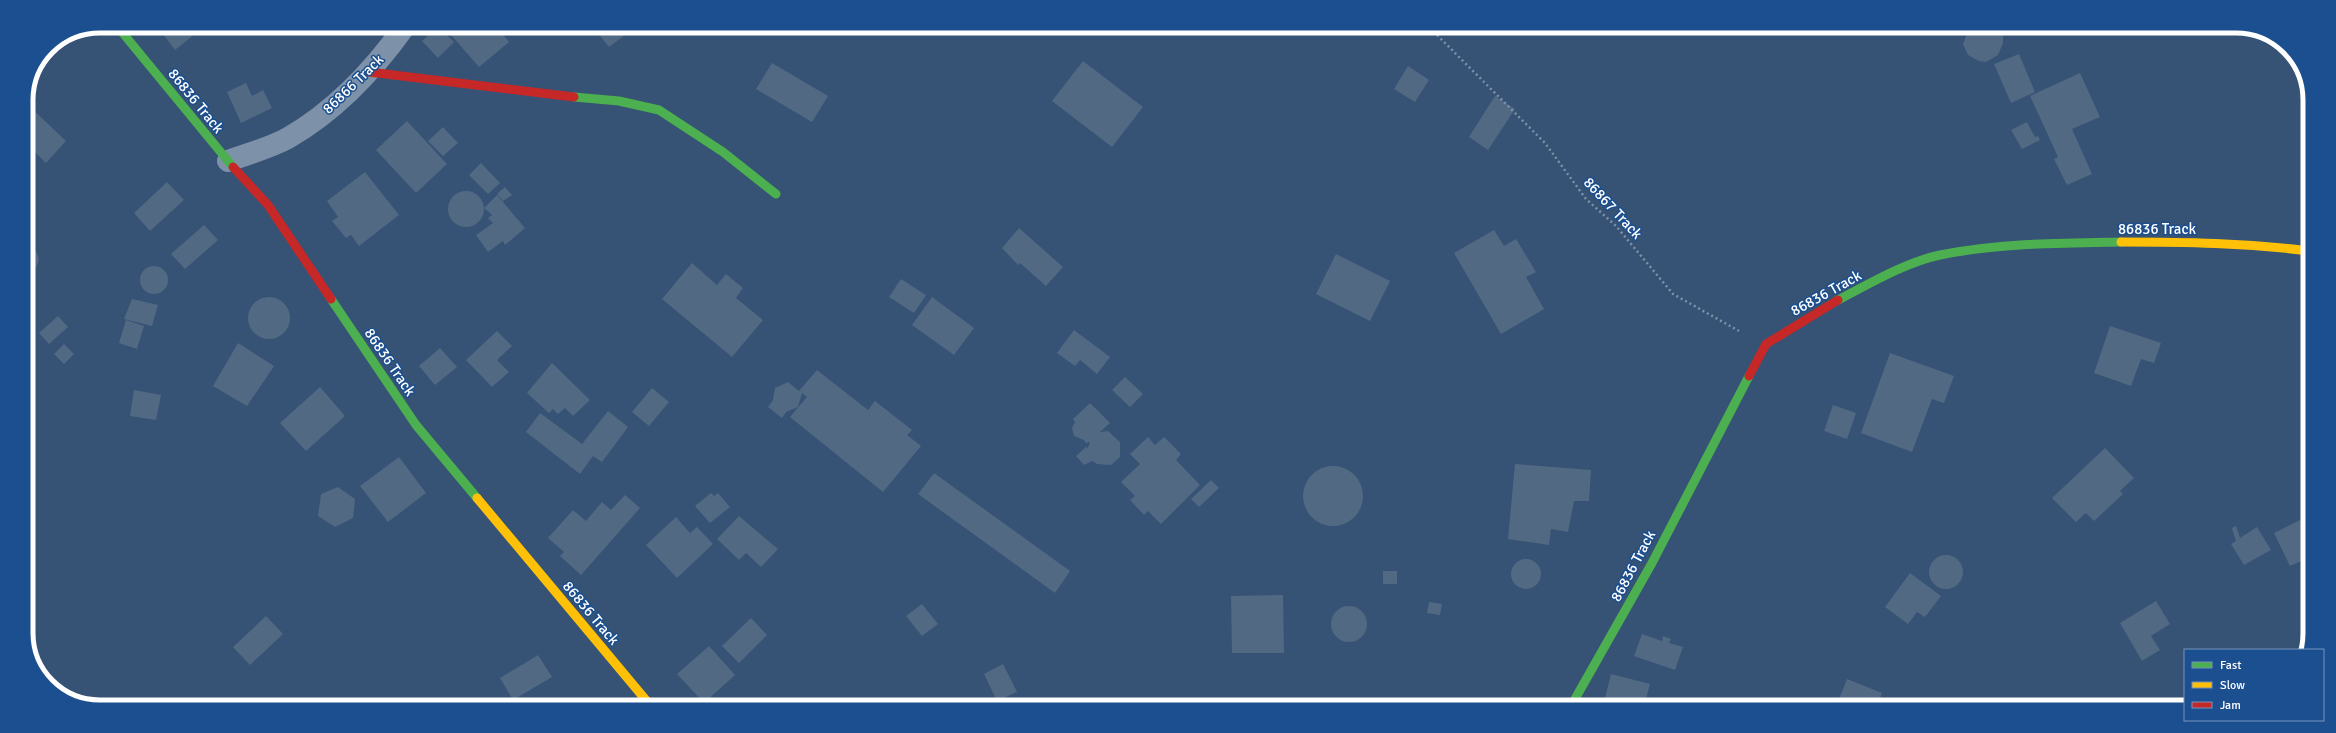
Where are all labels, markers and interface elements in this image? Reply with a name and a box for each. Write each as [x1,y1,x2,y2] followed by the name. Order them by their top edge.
[319,50,388,118] street label: 86866 Track
[164,65,228,137] street label: 86836 Track
[1580,173,1647,243] street label: 86867 Track
[2118,220,2196,238] street label: 86836 Track
[1788,266,1865,320] street label: 86836 Track
[361,325,420,400] street label: 86836 Track
[1607,527,1659,605] street label: 86836 Track
[559,577,623,649] street label: 86836 Track
[2184,649,2324,721] legend
[2220,658,2241,673] text: Fast
[2220,678,2245,693] text: Slow
[2220,698,2241,713] text: Jam

